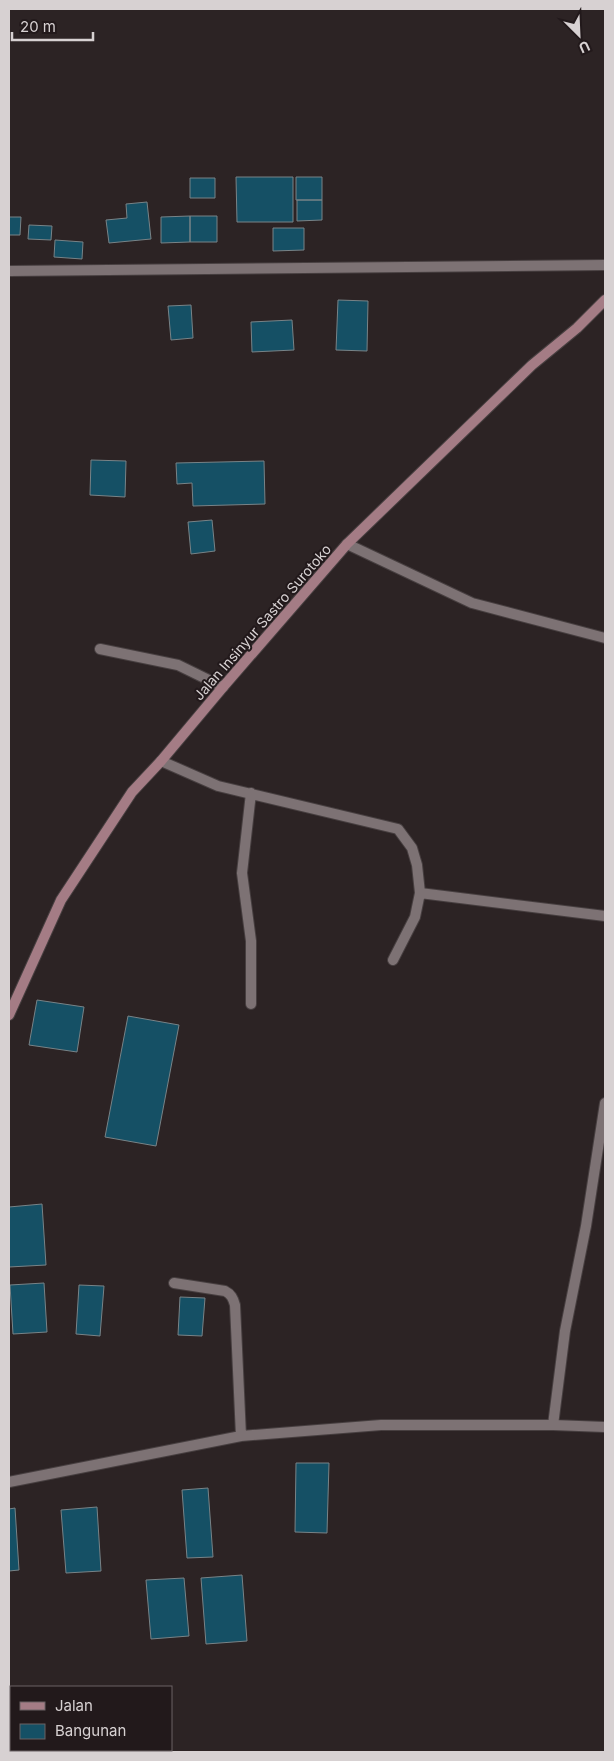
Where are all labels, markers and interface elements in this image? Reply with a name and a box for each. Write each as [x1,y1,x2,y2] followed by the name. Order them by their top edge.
[12,10,94,42] scale bar
[554,10,604,60] north arrow
[20,17,56,36] text: 20 m
[576,37,593,57] text: U
[190,541,334,703] street label: Jalan Insinyur Sastro Surotoko
[10,1686,172,1751] legend
[55,1696,93,1715] text: Jalan
[55,1721,126,1740] text: Bangunan

